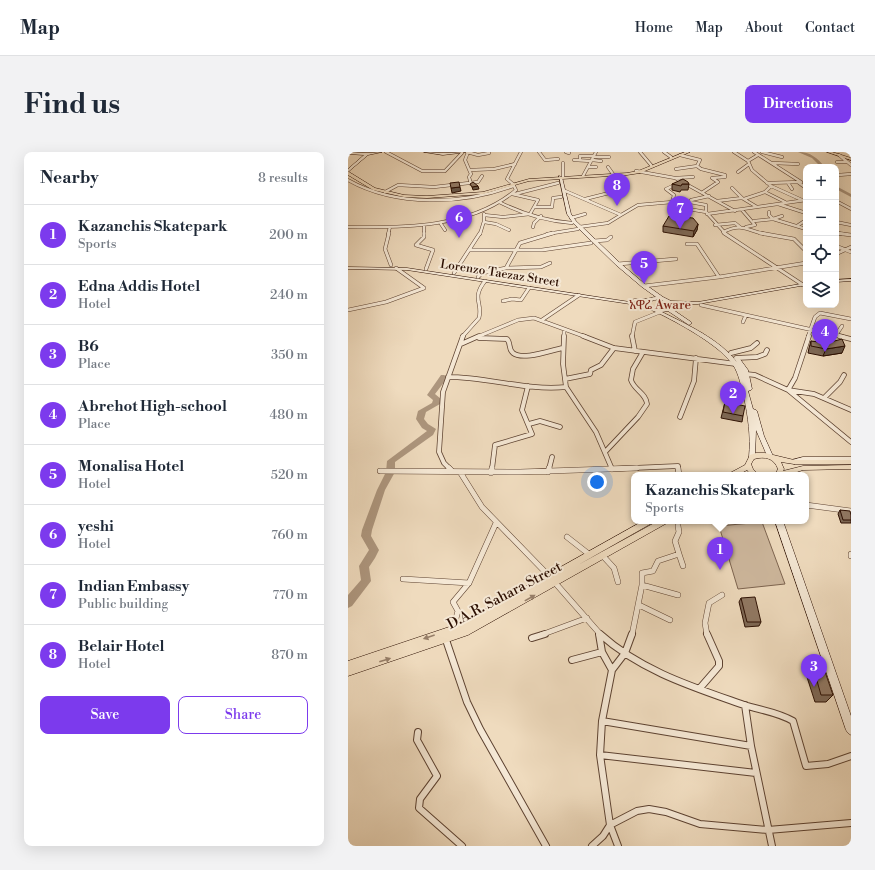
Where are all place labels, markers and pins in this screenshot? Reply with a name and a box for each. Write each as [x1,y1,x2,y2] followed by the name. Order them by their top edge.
[604,173,630,206] pin: 8
[667,196,693,229] pin: 7
[446,205,472,238] pin: 6
[631,251,657,284] pin: 5
[812,319,838,352] pin: 4
[720,381,746,414] pin: 2
[707,537,733,570] pin: 1
[801,654,827,687] pin: 3

